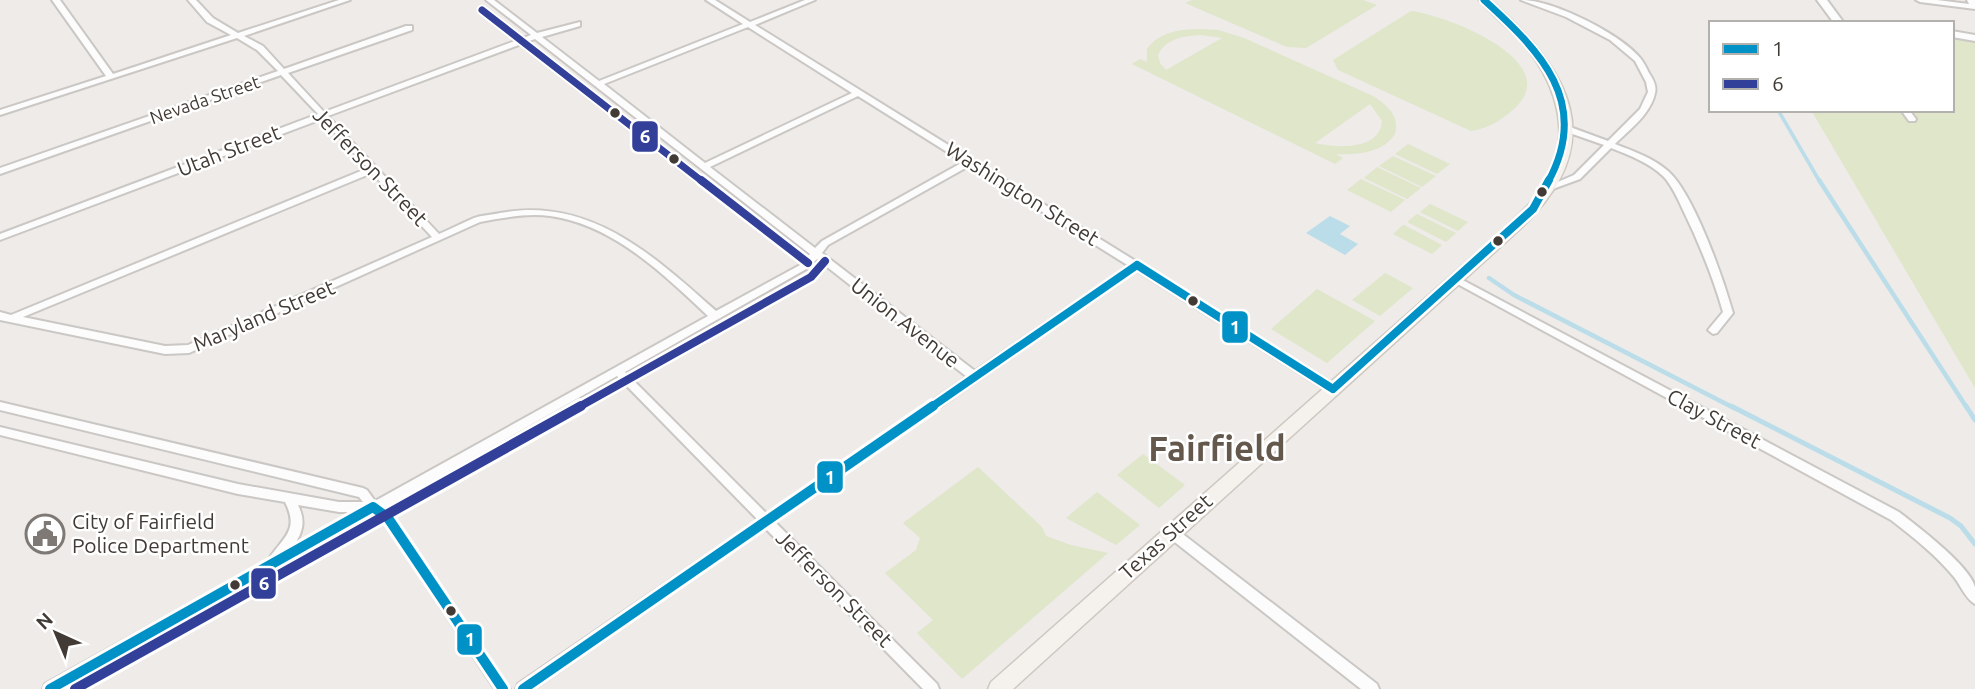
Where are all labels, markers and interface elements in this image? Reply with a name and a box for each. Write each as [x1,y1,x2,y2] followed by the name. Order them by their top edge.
[1709,21,1954,112] legend
[1772,36,1784,60] text: 1
[147,71,262,127] street label: Nevada Street
[1772,71,1784,95] text: 6
[308,102,433,230] street label: Jefferson Street
[608,106,622,120] unlabelled marker
[174,119,284,181] street label: Utah Street
[631,120,659,153] line badge: 6
[640,125,650,147] text: 6
[942,136,1104,250] street label: Washington Street
[667,152,681,166] unlabelled marker
[1535,185,1549,199] unlabelled marker
[1491,234,1505,248] unlabelled marker
[847,272,965,372] street label: Union Avenue
[189,274,338,356] street label: Maryland Street
[1186,294,1200,308] unlabelled marker
[1221,310,1249,344] line badge: 1
[1230,316,1240,338] text: 1
[1663,383,1765,453] street label: Clay Street
[1148,428,1286,468] district label: Fairfield
[816,460,844,494] line badge: 1
[825,466,835,488] text: 1
[1114,488,1217,584] street label: Texas Street
[72,509,249,557] place label: City of Fairfield Police Department
[24,513,66,555] public building icon: City of Fairfield Police Department
[772,525,898,651] street label: Jefferson Street
[250,567,277,600] line badge: 6
[259,572,269,594] text: 6
[228,578,242,592] unlabelled marker
[21,598,91,668] north arrow
[444,604,458,618] unlabelled marker
[31,608,57,634] text: N
[456,623,483,656] line badge: 1
[465,628,475,650] text: 1

